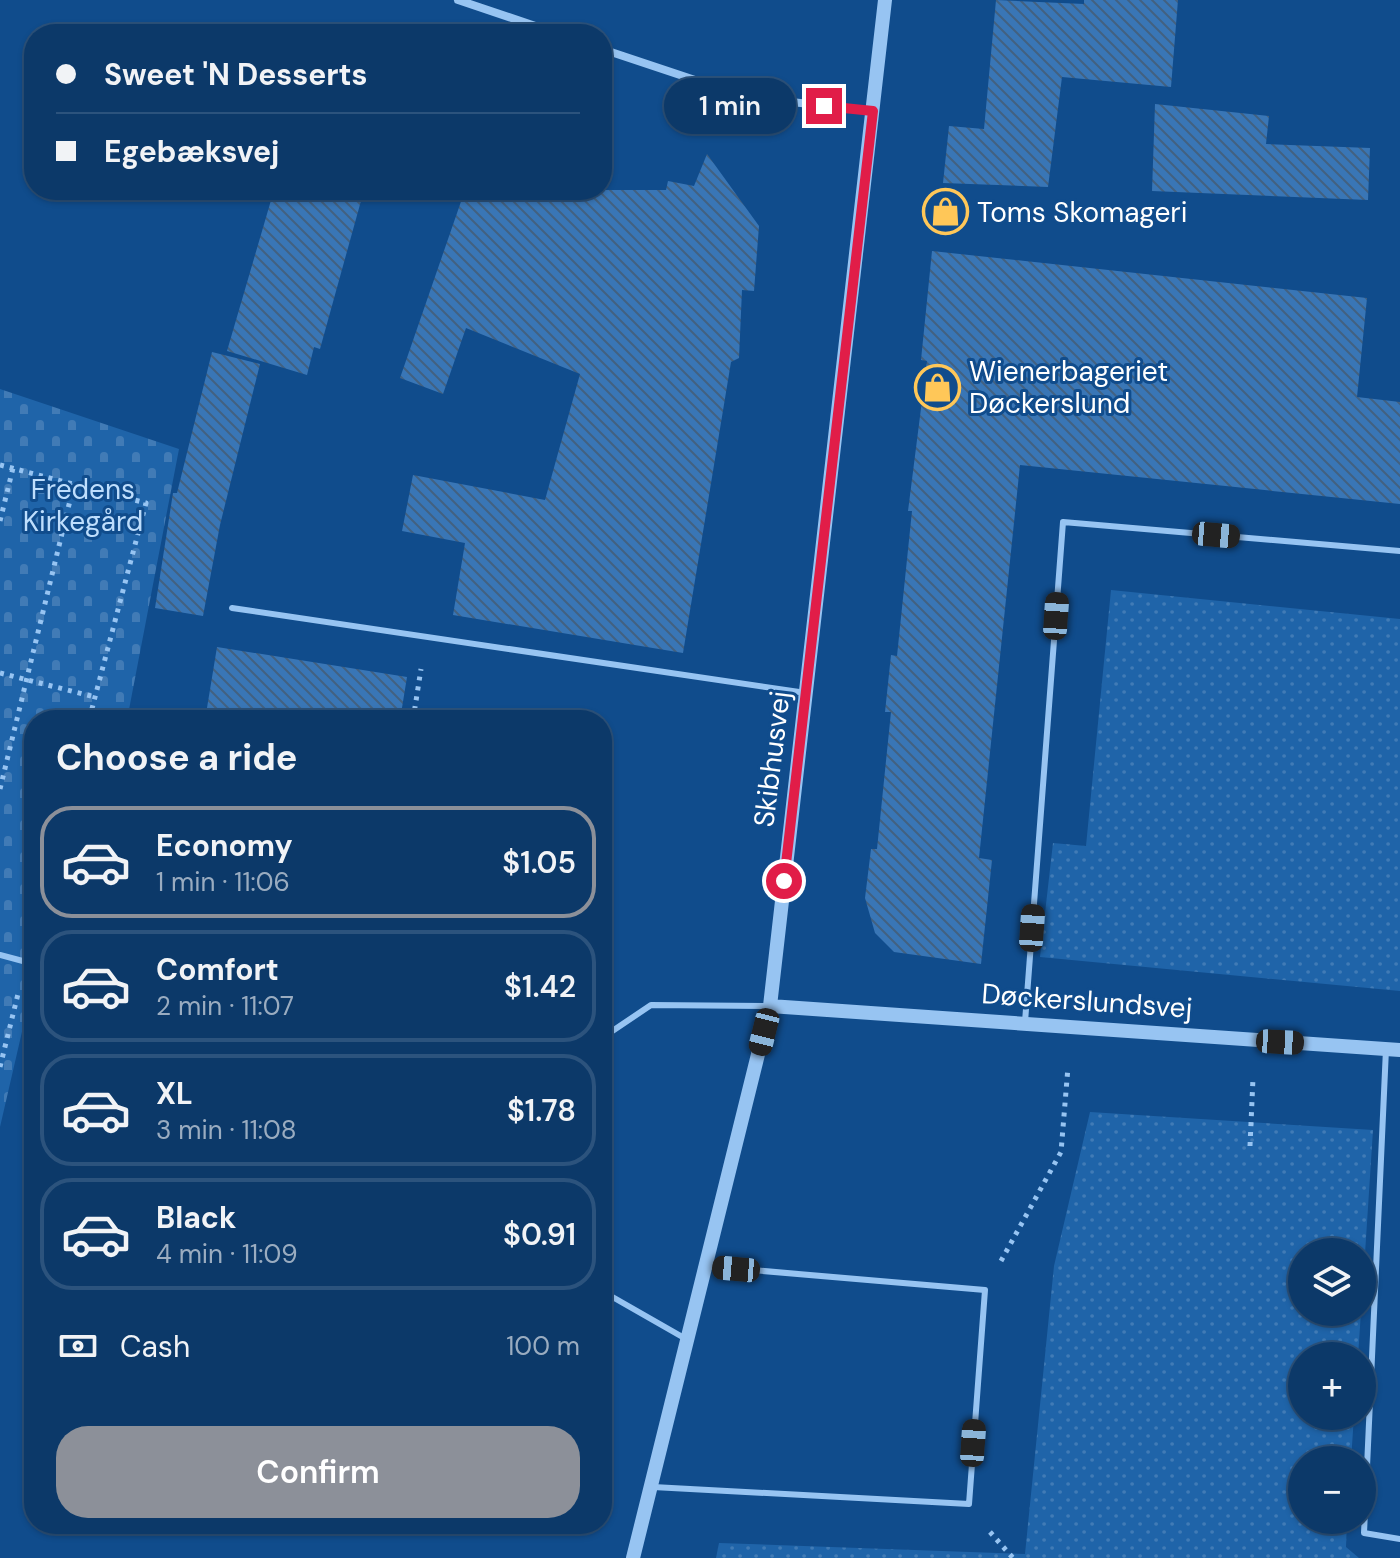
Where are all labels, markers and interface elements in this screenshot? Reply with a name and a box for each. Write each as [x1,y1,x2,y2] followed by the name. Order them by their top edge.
[104,55,367,94] text: Sweet 'N Desserts
[664,78,796,134] callout: 1 min
[806,88,842,124] route end
[699,89,761,123] text: 1 min
[104,132,279,171] text: Egebæksvej
[922,188,970,236] shop icon: Toms Skomageri
[977,194,1187,231] place label: Toms Skomageri
[969,353,1168,422] place label: Wienerbageriet Døckerslund
[914,363,962,411] shop icon: Wienerbageriet Døckerslund
[23,471,143,540] park label: Fredens Kirkegård
[1191,521,1241,549] car
[1042,591,1070,641] car
[745,689,799,829] street label: Skibhusvej
[56,734,297,781] text: Choose a ride
[60,826,132,898] icon: car
[156,826,293,865] text: Economy
[502,843,576,882] text: $1.05
[766,863,802,899] route start
[156,865,290,899] text: 1 min · 11:06
[1018,903,1046,953] car
[60,950,132,1022] icon: car
[156,950,279,989] text: Comfort
[504,967,576,1006] text: $1.42
[980,975,1194,1027] street label: Døckerslundsvej
[156,989,294,1023] text: 2 min · 11:07
[747,1006,781,1058] car
[1255,1029,1305,1055] car
[60,1074,132,1146] icon: car
[156,1074,193,1113] text: XL
[507,1091,576,1130] text: $1.78
[156,1113,297,1147] text: 3 min · 11:08
[60,1198,132,1270] icon: car
[156,1198,236,1237] text: Black
[503,1215,576,1254] text: $0.91
[156,1237,298,1271] text: 4 min · 11:09
[1288,1238,1376,1534] map controls
[1288,1238,1376,1326] button: layers
[711,1255,761,1283] car
[56,1324,100,1368] icon: cash
[120,1327,190,1366] text: Cash
[506,1329,580,1363] text: 100 m
[1288,1342,1376,1430] button: +
[959,1418,987,1468] car
[56,1426,580,1518] button: Confirm
[1288,1446,1376,1534] button: −

